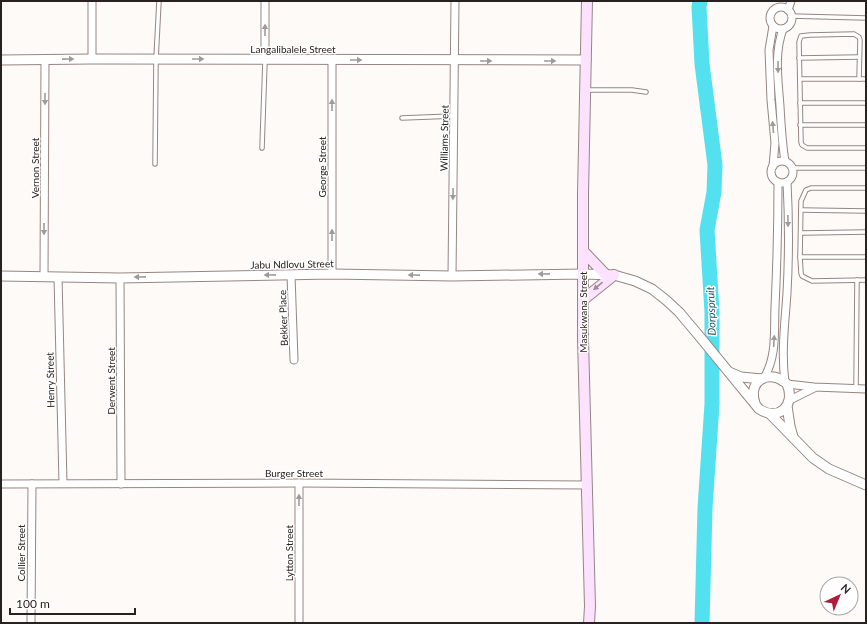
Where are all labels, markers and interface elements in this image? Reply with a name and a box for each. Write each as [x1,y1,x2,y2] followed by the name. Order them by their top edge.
[262,23,268,36] one-way arrow
[250,43,336,55] street label: Langalibalele Street
[62,56,75,62] one-way arrow
[192,56,205,62] one-way arrow
[350,57,363,63] one-way arrow
[480,58,493,64] one-way arrow
[544,58,557,64] one-way arrow
[775,61,781,74] one-way arrow
[42,93,48,106] one-way arrow
[329,98,335,111] one-way arrow
[437,104,451,171] street label: Williams Street
[770,121,777,133] one-way arrow
[316,136,328,198] street label: George Street
[29,137,41,198] street label: Vernon Street
[450,188,456,201] one-way arrow
[785,215,792,227] one-way arrow
[41,223,48,235] one-way arrow
[329,228,335,241] one-way arrow
[250,257,334,271] street label: Jabu Ndlovu Street
[538,271,550,278] one-way arrow
[577,271,589,353] street label: Masukwana Street
[263,272,276,278] one-way arrow
[408,272,420,279] one-way arrow
[134,274,146,281] one-way arrow
[593,282,604,291] one-way arrow
[703,286,718,336] water label: Dorpspruit
[276,290,290,346] street label: Bekker Place
[771,335,778,347] one-way arrow
[105,347,117,415] street label: Derwent Street
[44,352,56,408] street label: Henry Street
[265,467,324,479] street label: Burger Street
[296,493,302,506] one-way arrow
[15,524,27,581] street label: Collier Street
[283,524,295,581] street label: Lytton Street
[819,576,859,616] north arrow
[839,581,854,596] text: N
[10,590,135,616] scale bar
[16,596,50,611] text: 100 m

